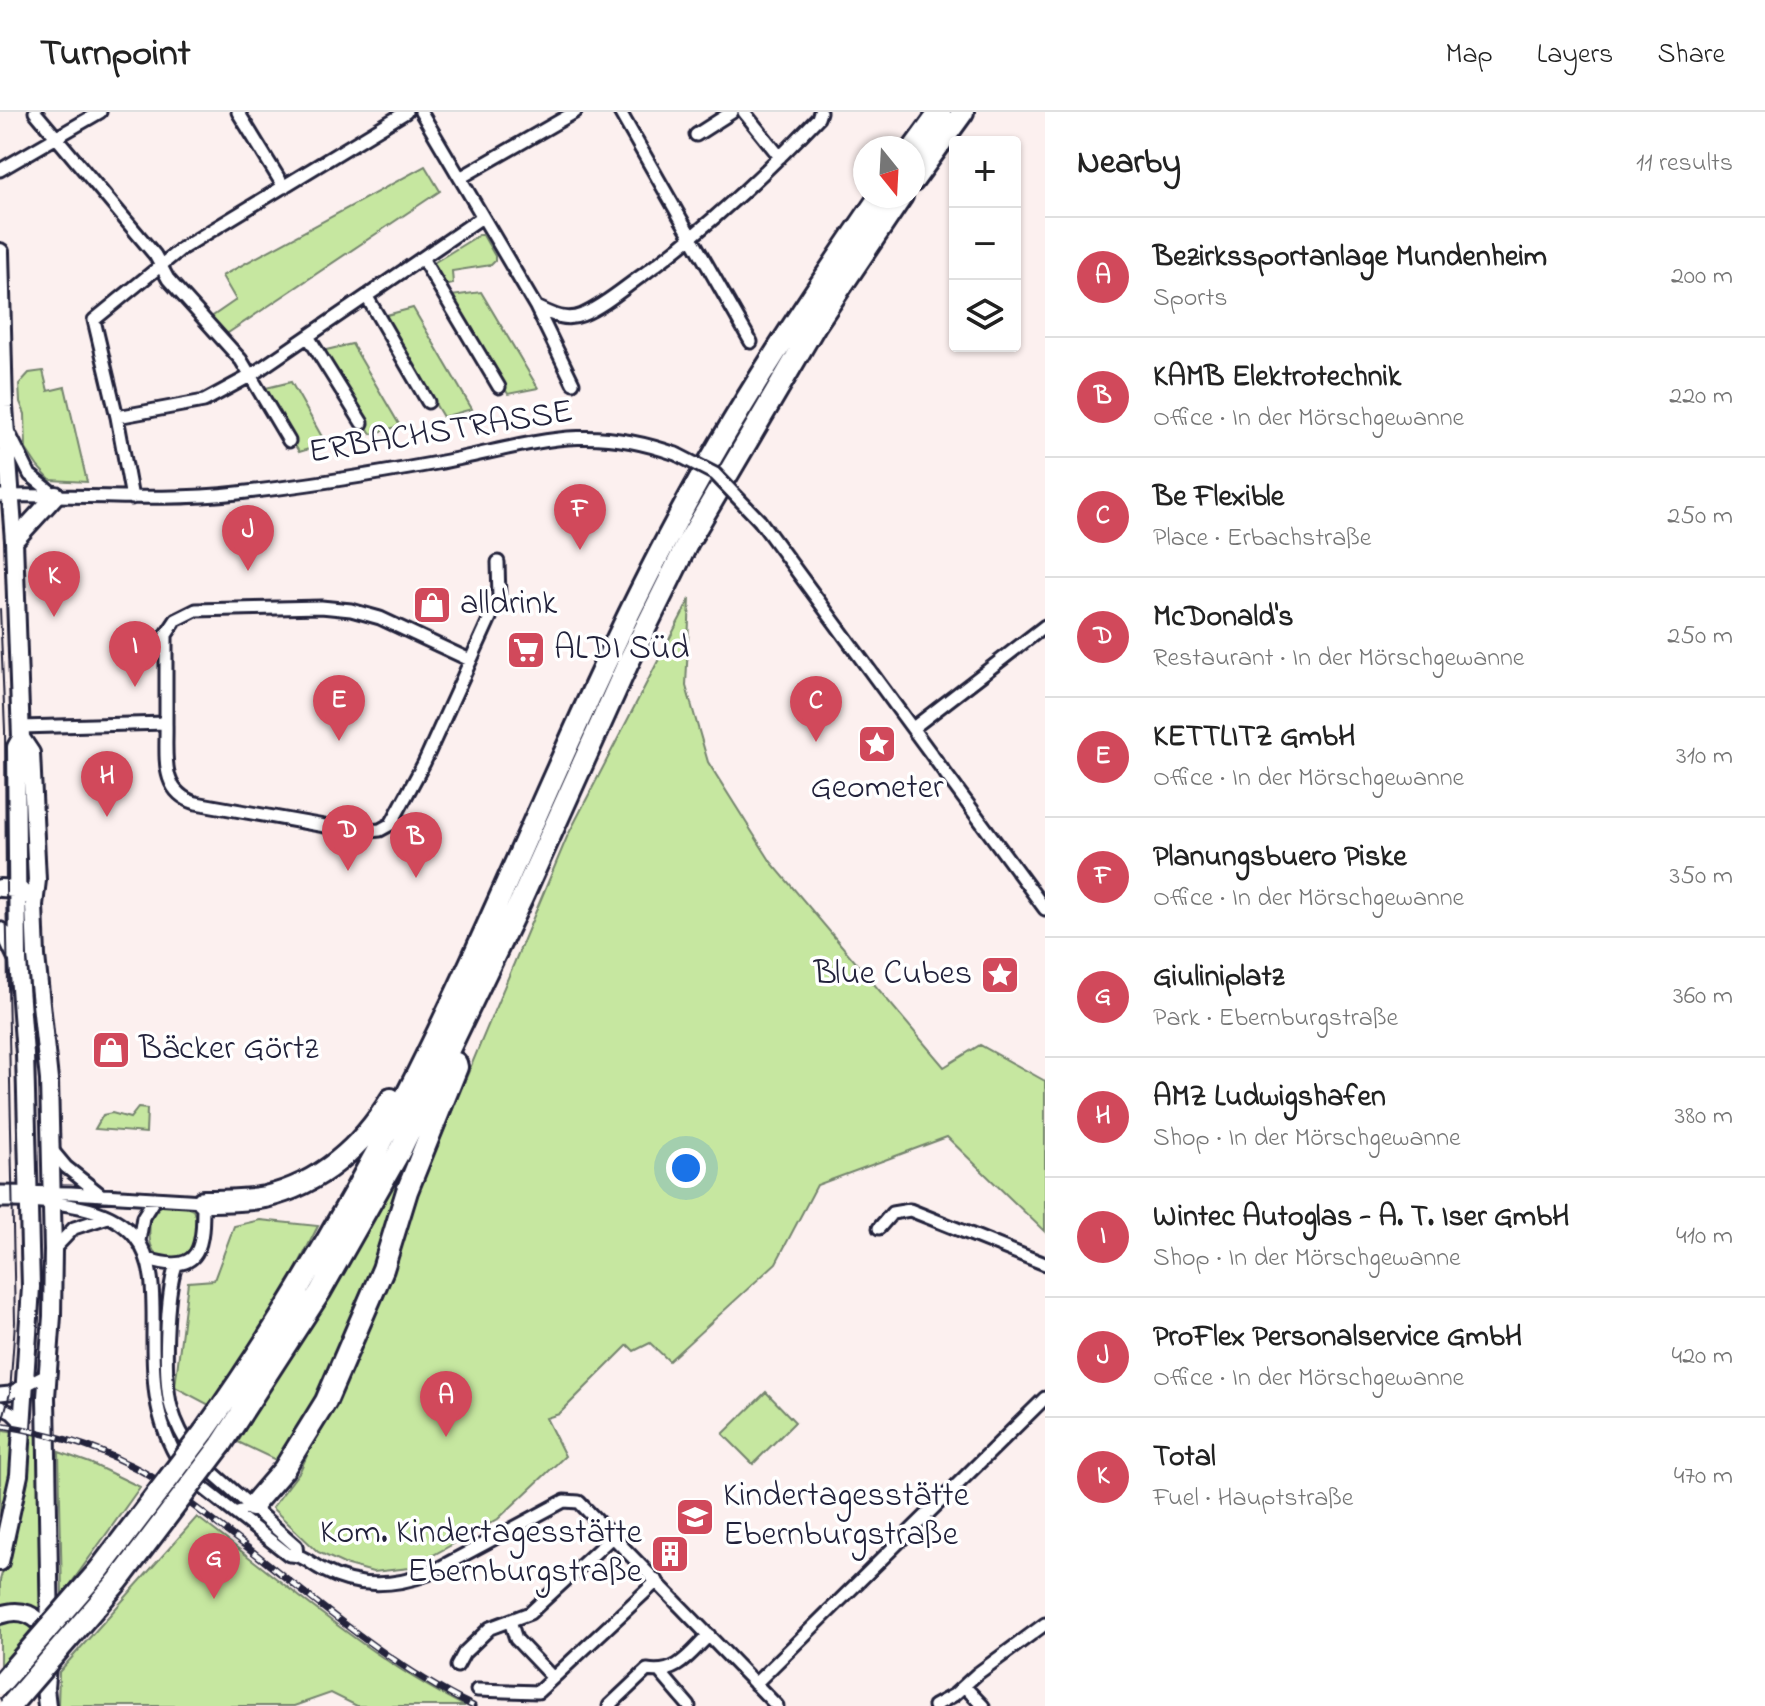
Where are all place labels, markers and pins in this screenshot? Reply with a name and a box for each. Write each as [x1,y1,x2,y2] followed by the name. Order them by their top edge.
[554,484,606,550] pin: F
[222,505,274,571] pin: J
[28,551,80,617] pin: K
[460,580,557,630] place label: alldrink
[411,584,453,626] shop icon: alldrink
[109,621,161,687] pin: I
[554,625,689,675] place label: ALDI Süd
[505,629,547,671] supermarket icon: ALDI Süd
[313,675,365,741] pin: E
[790,676,842,742] pin: C
[856,723,898,765] place icon: Geometer
[81,751,133,817] pin: H
[810,764,944,814] place label: Geometer
[322,805,374,871] pin: D
[390,812,442,878] pin: B
[813,950,972,1000] place label: Blue Cubes
[979,954,1021,996] place icon: Blue Cubes
[138,1025,319,1075] place label: Bäcker Görtz
[90,1029,132,1071] shop icon: Bäcker Görtz
[420,1371,472,1437] pin: A
[723,1472,970,1561] place label: Kindertagesstätte Ebernburgstraße
[674,1496,716,1538] school or university icon: Kindertagesstätte Ebernburgstraße
[320,1509,643,1598] place label: Kom. Kindertagesstätte Ebernburgstraße
[188,1533,240,1599] pin: G
[649,1533,691,1575] building icon: Kom. Kindertagesstätte Ebernburgstraße

